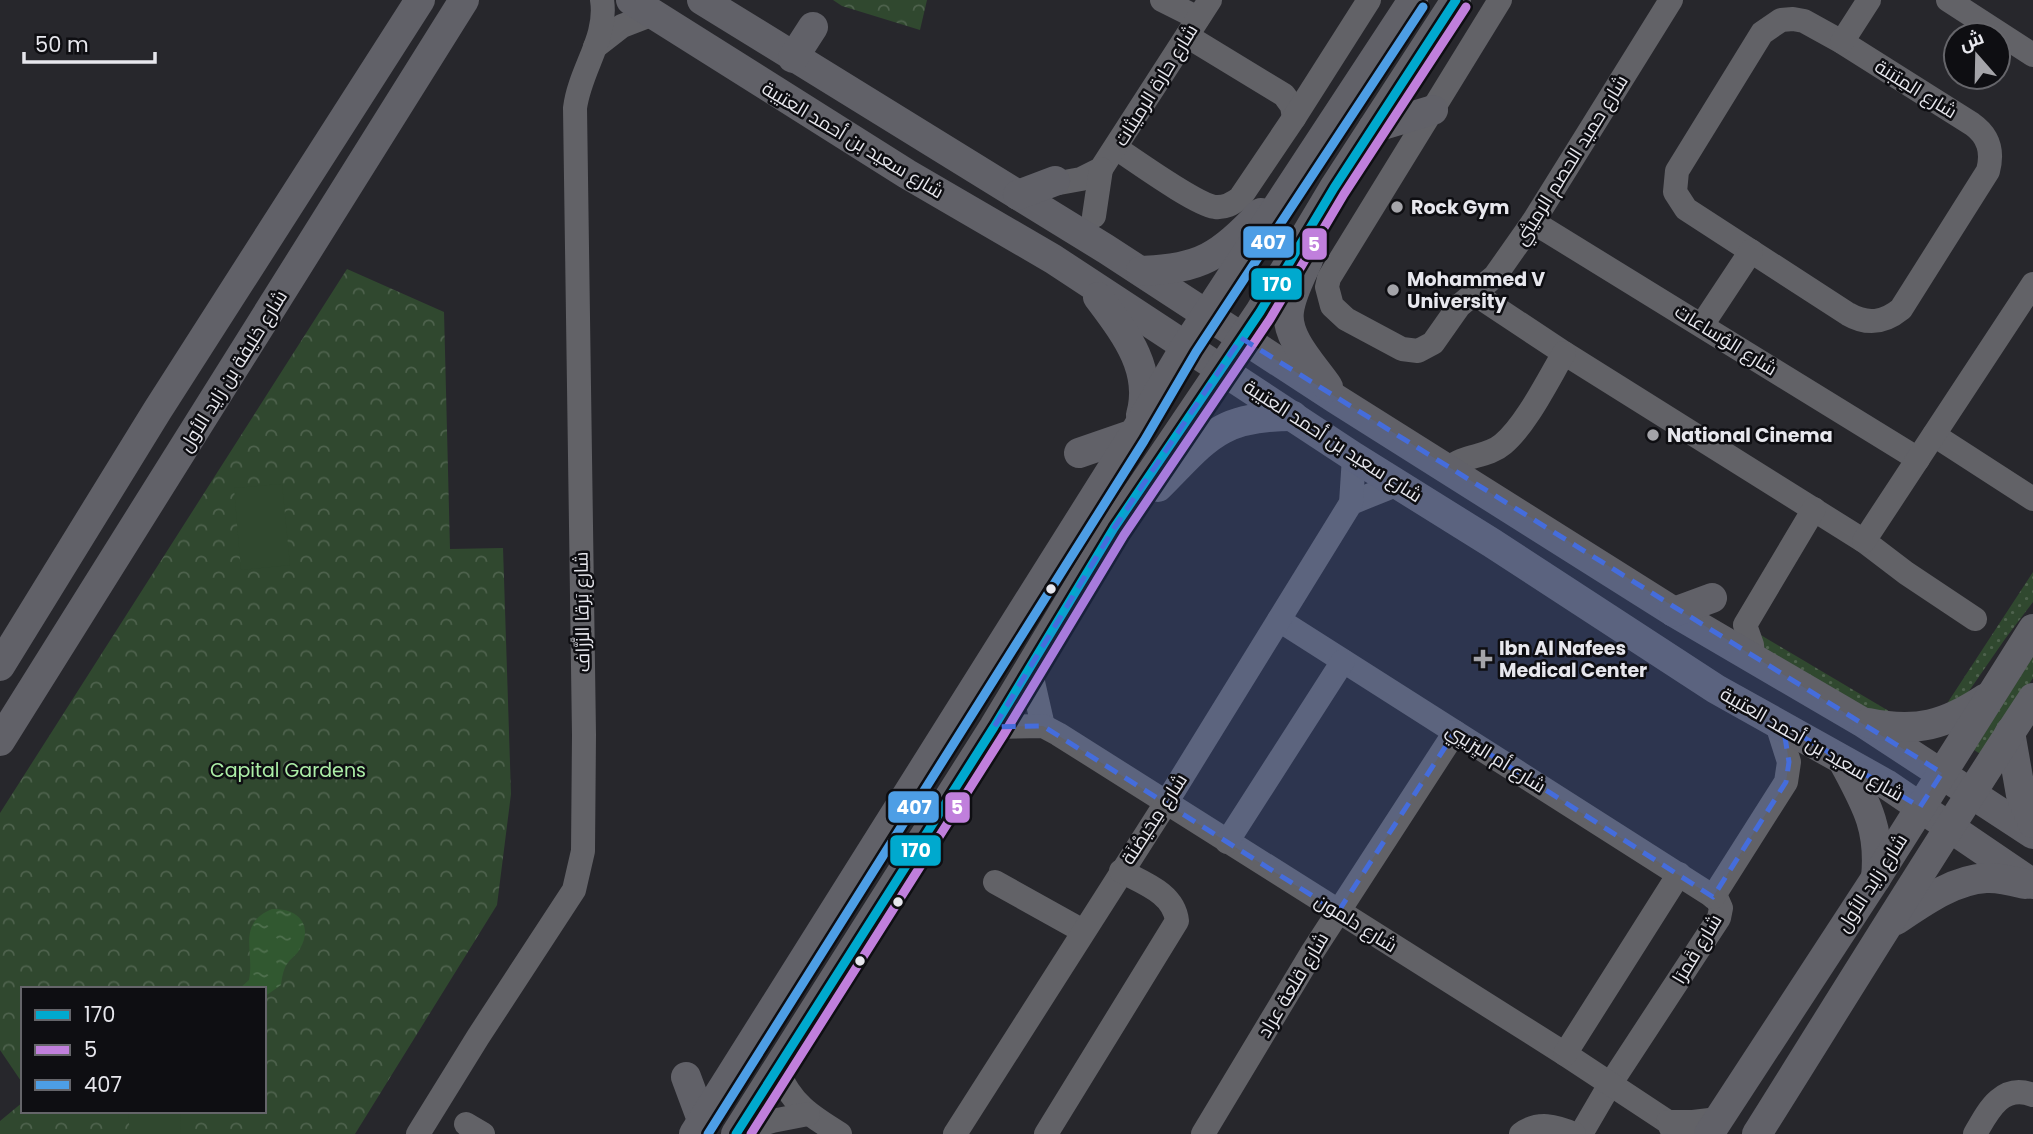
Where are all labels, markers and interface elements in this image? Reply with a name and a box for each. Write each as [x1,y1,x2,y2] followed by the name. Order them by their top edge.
[1108,19,1204,151] street label: شارع حارة الرميثات
[24,21,156,65] scale bar
[1942,21,2012,91] north arrow
[1955,24,1987,57] text: ش
[35,30,89,59] text: 50 m
[1870,53,1962,125] street label: شارع المِتبَنة
[1507,69,1635,251] street label: شارع حميد الحصم الرميثي
[757,75,949,205] street label: شارع سعيد بن أحمد العتيبة
[1411,194,1509,221] place label: Rock Gym
[1389,199,1405,215] marker: Rock Gym
[1242,225,1295,259] line badge: 407
[1301,227,1328,261] line badge: 5
[1250,229,1286,256] text: 407
[1308,231,1320,258] text: 5
[1407,266,1545,315] place label: Mohammed V University
[1250,267,1303,301] line badge: 170
[1262,271,1292,298] text: 170
[1385,282,1401,298] marker: Mohammed V University
[172,285,294,457] street label: شارع خليفة بن زايد الأول
[1669,298,1783,382] street label: شارع الوُساعات
[1239,373,1427,509] street label: شارع سعيد بن أحمد العتيبة
[1667,422,1833,449] place label: National Cinema
[1645,427,1661,443] marker: National Cinema
[567,551,597,673] street label: شارع بَرقا الزَّرَّاف
[1044,582,1058,596] unlabelled marker
[1499,635,1647,684] place label: Ibn Al Nafees Medical Center
[1473,649,1493,669] marker: Ibn Al Nafees Medical Center
[1715,680,1909,808] street label: شارع سعيد بن أحمد العتيبة
[1440,717,1551,800] street label: شارع أم اليِرَيبِي
[210,757,366,784] park label: Capital Gardens
[1114,768,1194,870] street label: شارع مِحَيصْنَة
[887,790,940,824] line badge: 407
[944,791,971,824] line badge: 5
[896,794,932,821] text: 407
[951,794,963,821] text: 5
[1830,828,1914,938] street label: شارع زايد الأول
[889,834,942,867] line badge: 170
[901,837,931,864] text: 170
[1310,887,1402,959] street label: شارع دلمون
[891,895,905,909] unlabelled marker
[1666,909,1728,989] street label: شارع قَمرَا
[1251,927,1335,1043] street label: شارع قلعة عراد
[853,954,867,968] unlabelled marker
[21,987,266,1113] legend
[84,1000,115,1029] text: 170
[84,1035,97,1064] text: 5
[84,1070,122,1099] text: 407

